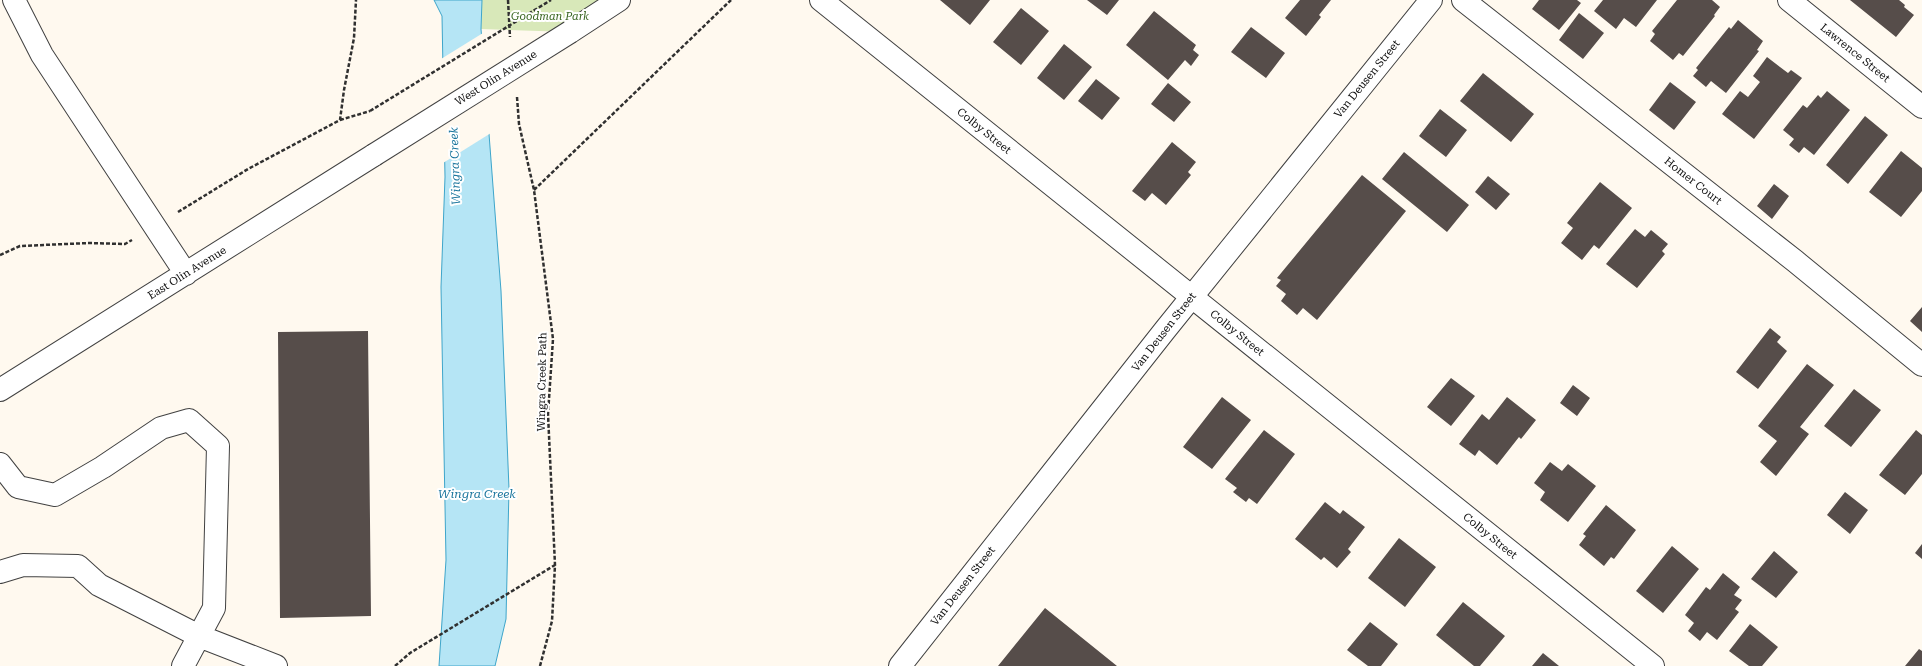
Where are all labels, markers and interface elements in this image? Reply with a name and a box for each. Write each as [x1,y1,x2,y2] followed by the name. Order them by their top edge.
[511,10,589,23] park label: Goodman Park
[1818,21,1892,85] street label: Lawrence Street
[1331,37,1403,121] street label: Van Deusen Street
[453,48,539,108] street label: West Olin Avenue
[954,105,1014,157] street label: Colby Street
[447,126,463,205] water label: Wingra Creek
[1662,154,1724,208] street label: Homer Court
[145,244,229,302] street label: East Olin Avenue
[1129,290,1199,374] street label: Van Deusen Street
[1207,307,1267,359] street label: Colby Street
[535,332,549,432] street label: Wingra Creek Path
[438,487,516,501] water label: Wingra Creek
[1460,510,1520,562] street label: Colby Street
[928,544,998,628] street label: Van Deusen Street

